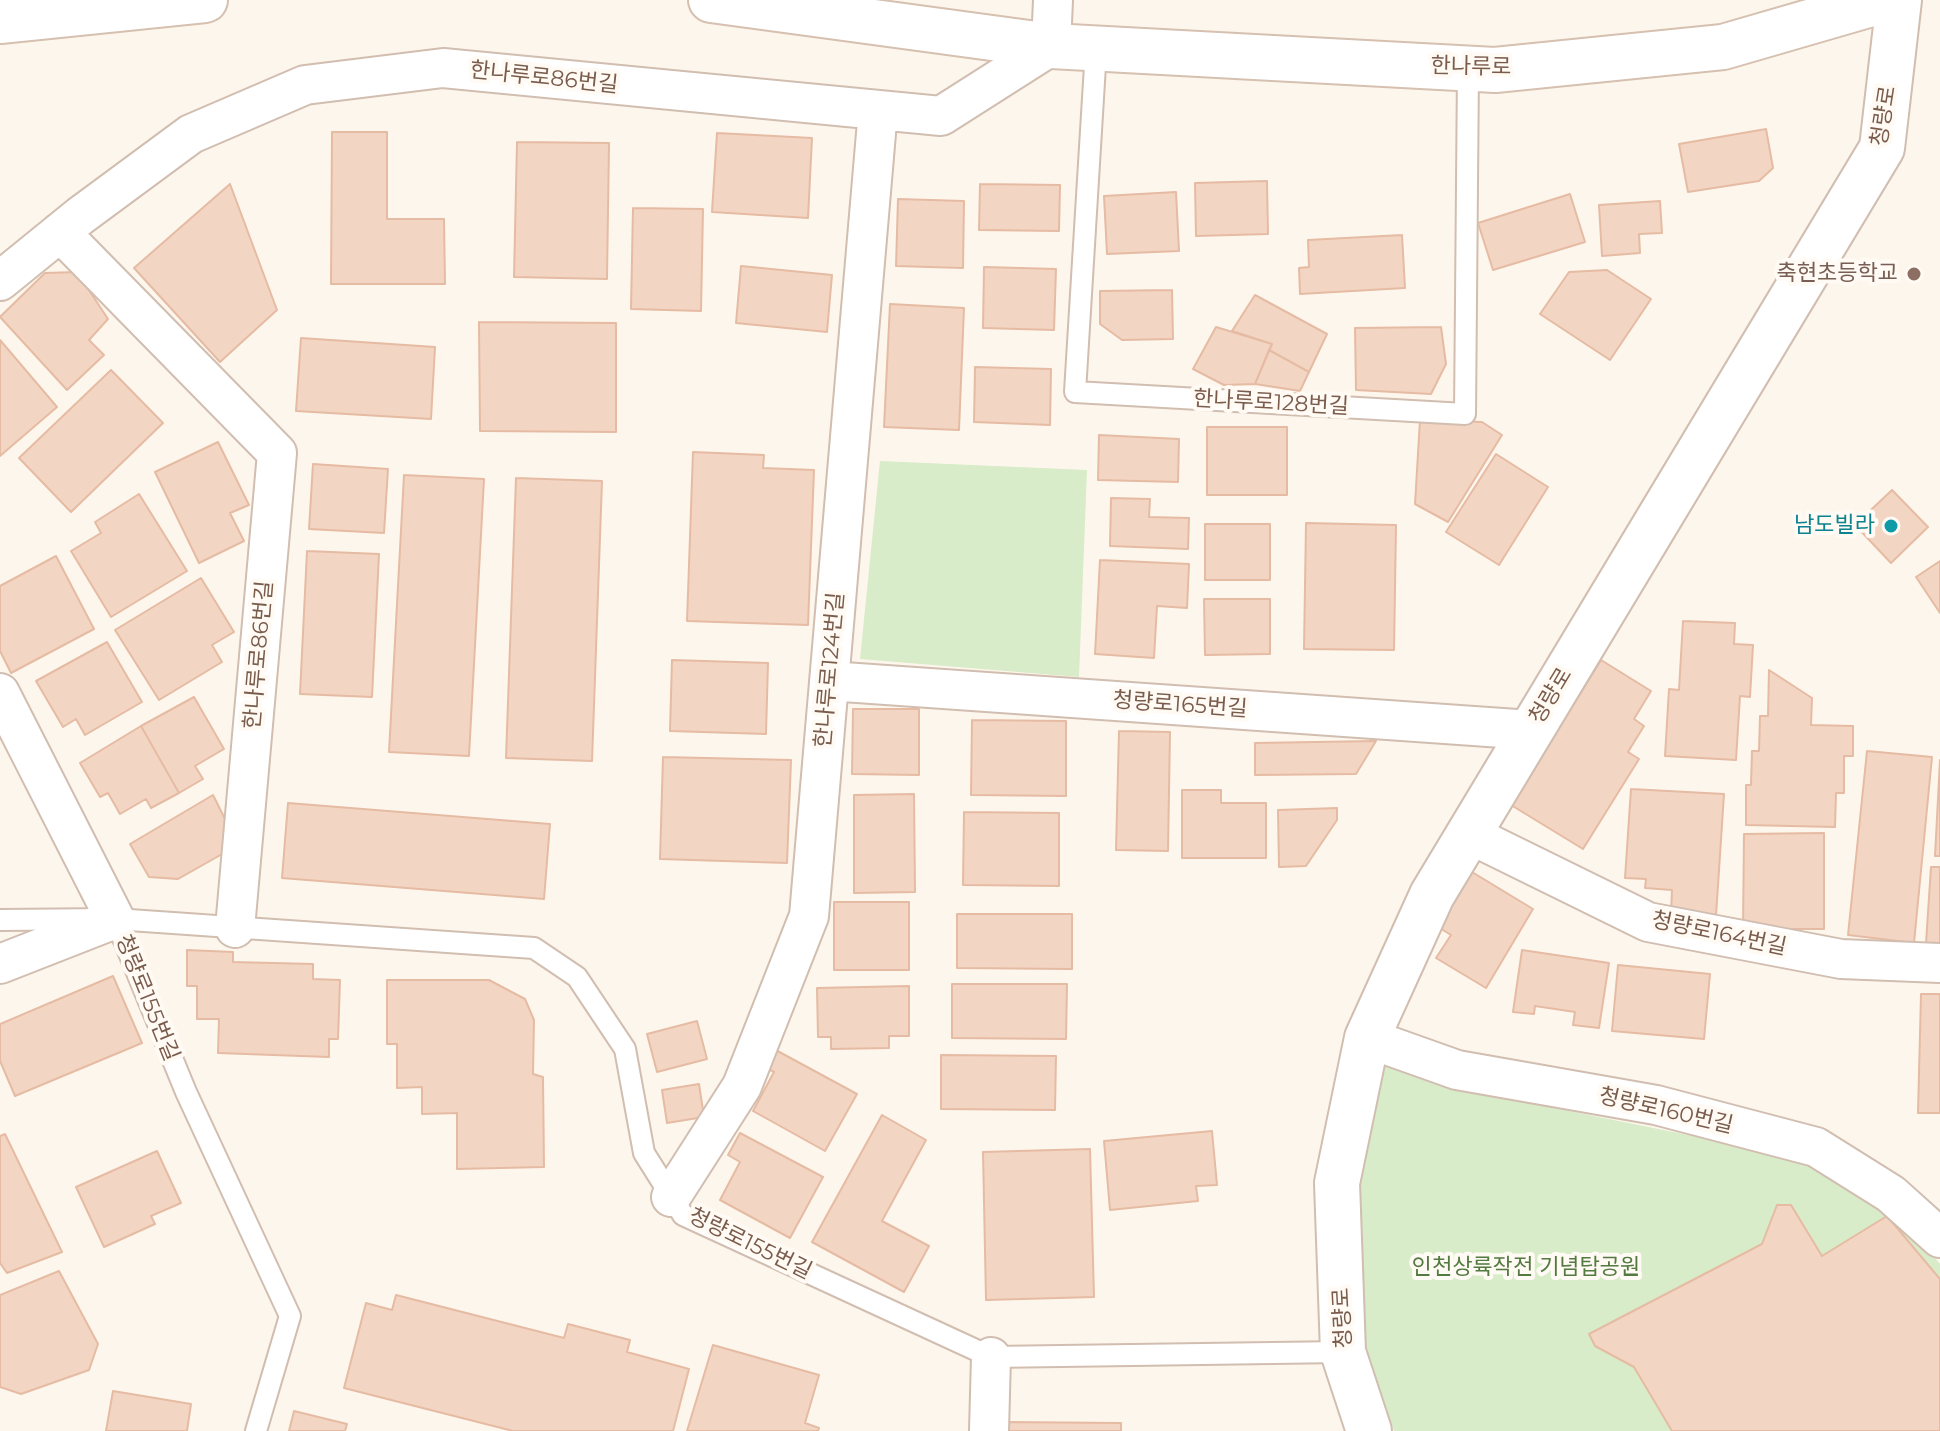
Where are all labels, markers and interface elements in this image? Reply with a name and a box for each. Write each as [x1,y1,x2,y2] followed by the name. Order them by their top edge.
[1430,53,1512,81] street label: 한나루로
[469,57,619,99] street label: 한나루로86번길
[1866,84,1902,148] street label: 청량로
[1777,261,1898,287] place label: 축현초등학교
[1905,265,1923,283] marker: 축현초등학교
[1192,386,1350,420] street label: 한나루로128번길
[1794,513,1875,539] place label: 남도빌라
[1882,517,1900,535] marker: 남도빌라
[239,580,279,730] street label: 한나루로86번길
[810,591,850,749] street label: 한나루로124번길
[1524,663,1578,729] street label: 청량로
[1112,687,1248,723] street label: 청량로165번길
[1649,907,1789,961] street label: 청량로164번길
[110,931,184,1065] street label: 청량로155번길
[1596,1083,1736,1139] street label: 청량로160번길
[684,1203,816,1285] street label: 청량로155번길
[1412,1255,1640,1281] park label: 인천상륙작전 기념탑공원
[1328,1287,1358,1349] street label: 청량로

